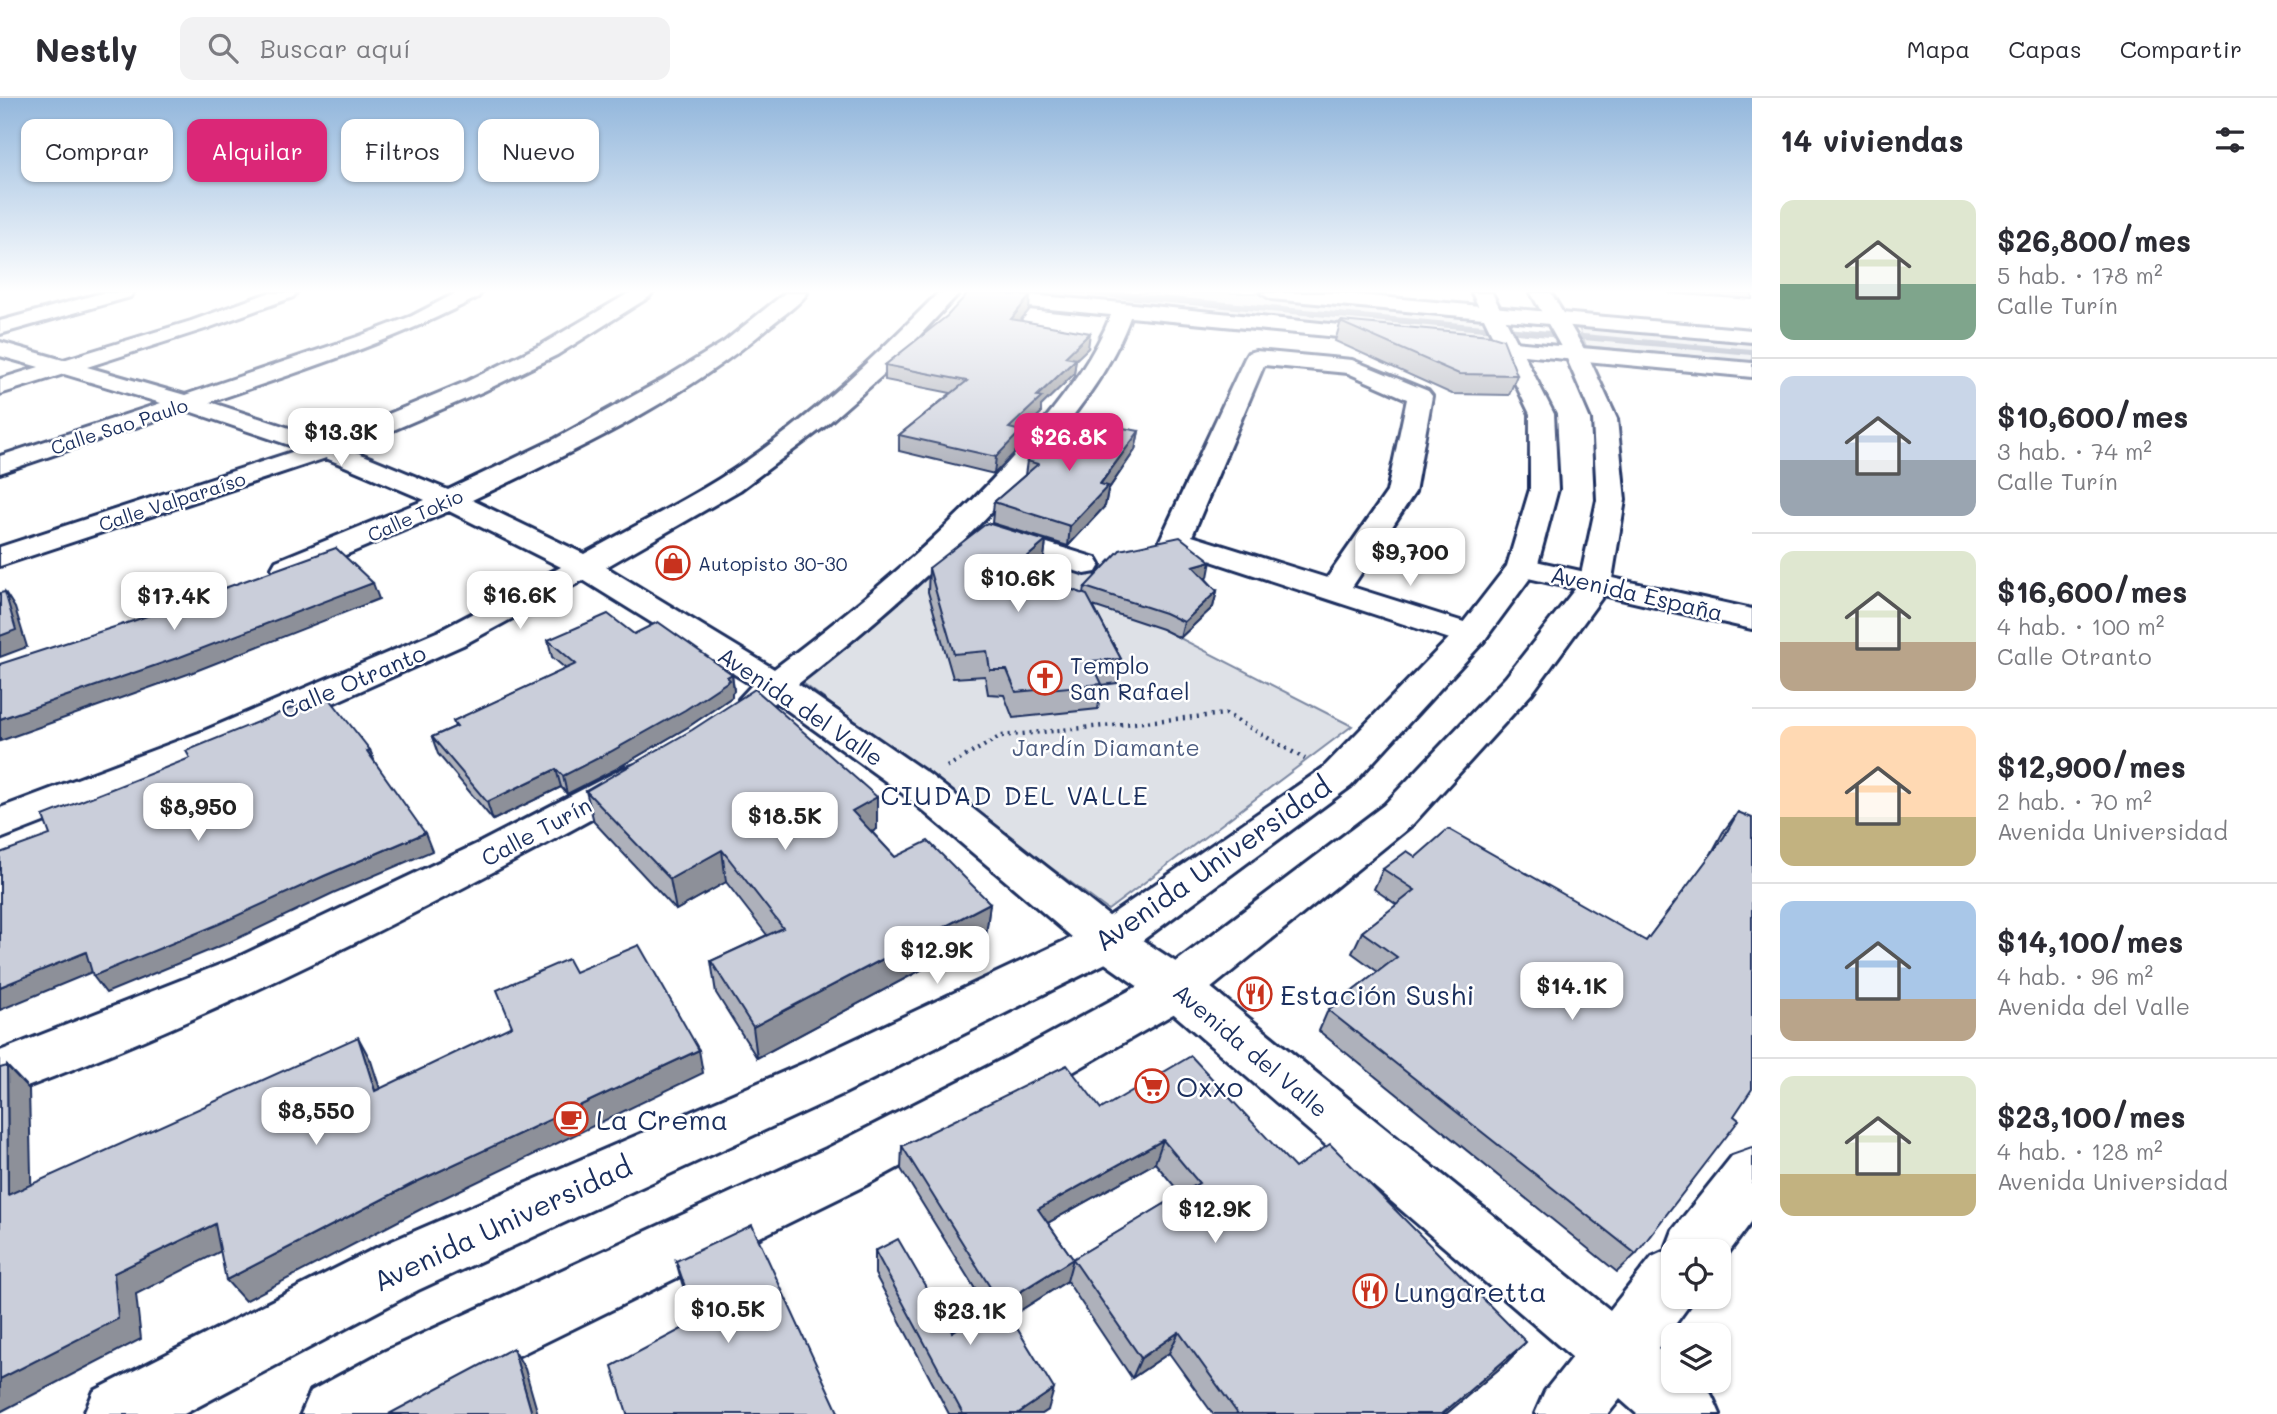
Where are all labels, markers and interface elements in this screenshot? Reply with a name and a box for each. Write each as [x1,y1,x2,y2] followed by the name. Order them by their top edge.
[180,17,670,80] search box
[35,27,138,70] text: Nestly
[204,29,242,67] icon: search
[260,31,411,65] text: Buscar aquí
[1906,33,1970,64] text: Mapa
[2008,33,2082,64] text: Capas
[2120,33,2242,64] text: Compartir
[21,119,173,182] chip: Comprar
[187,119,327,182] chip: Alquilar
[341,119,464,182] chip: Filtros
[478,119,599,182] chip: Nuevo
[1780,120,1964,160] text: 14 viviendas
[2211,121,2249,159] icon: filters
[1997,220,2191,260] text: $26,800/mes
[1836,228,1920,312] icon: home
[1997,260,2163,290] text: 5 hab. · 178 m²
[1997,290,2118,320] text: Calle Turín
[47,392,191,460] street label: Calle Sao Paulo
[1997,396,2188,436] text: $10,600/mes
[1836,404,1920,488] icon: home
[284,408,398,468] pin: $13.3K
[1012,414,1126,473] pin: $26.8K
[304,416,378,446] text: $13.3K
[1030,421,1108,451] text: $26.8K
[1997,436,2152,466] text: 3 hab. · 74 m²
[95,465,249,537] street label: Calle Valparaíso
[1997,466,2118,496] text: Calle Turín
[363,483,467,547] street label: Calle Tokio
[1353,528,1467,588] pin: $9,700
[1371,536,1449,566] text: $9,700
[654,544,692,582] shop icon: Autopisto 30-30
[698,551,848,576] place label: Autopisto 30-30
[961,554,1075,614] pin: $10.6K
[1548,559,1726,627] street label: Avenida España
[980,562,1056,592] text: $10.6K
[1997,571,2187,611] text: $16,600/mes
[463,572,577,631] pin: $16.6K
[117,573,231,632] pin: $17.4K
[483,579,557,609] text: $16.6K
[1836,579,1920,663] icon: home
[137,580,211,610] text: $17.4K
[1997,611,2164,641] text: 4 hab. · 100 m²
[276,637,430,725] street label: Calle Otranto
[713,640,889,772] street label: Avenida del Valle
[1997,641,2152,671] text: Calle Otranto
[1070,650,1190,706] place label: Templo San Rafael
[1026,659,1064,697] church icon: Templo San Rafael
[1012,732,1200,762] park label: Jardín Diamante
[1997,746,2186,786] text: $12,900/mes
[1836,754,1920,838] icon: home
[1087,768,1337,958] street label: Avenida Universidad
[880,778,1150,812] district label: CIUDAD DEL VALLE
[141,784,255,843] pin: $8,950
[1997,786,2152,816] text: 2 hab. · 70 m²
[476,789,596,873] street label: Calle Turín
[159,791,237,821] text: $8,950
[728,792,842,852] pin: $18.5K
[748,800,822,830] text: $18.5K
[1997,816,2228,846] text: Avenida Universidad
[1997,921,2183,961] text: $14,100/mes
[880,926,994,986] pin: $12.9K
[1836,929,1920,1013] icon: home
[900,934,974,964] text: $12.9K
[1997,961,2153,991] text: 4 hab. · 96 m²
[1515,962,1629,1022] pin: $14.1K
[1536,970,1608,1000] text: $14.1K
[1236,975,1274,1013] restaurant icon: Estación Sushi
[1280,976,1475,1012] place label: Estación Sushi
[1167,977,1335,1123] street label: Avenida del Valle
[1997,991,2190,1021] text: Avenida del Valle
[1133,1067,1171,1105] supermarket icon: Oxxo
[1176,1068,1243,1104] place label: Oxxo
[259,1088,373,1147] pin: $8,550
[277,1095,355,1125] text: $8,550
[1997,1096,2186,1136] text: $23,100/mes
[552,1100,590,1138] cafe icon: La Crema
[596,1101,728,1137] place label: La Crema
[1836,1104,1920,1188] icon: home
[1997,1136,2163,1166] text: 4 hab. · 128 m²
[367,1147,637,1299] street label: Avenida Universidad
[1997,1166,2228,1196] text: Avenida Universidad
[1158,1186,1272,1245] pin: $12.9K
[1178,1193,1252,1223] text: $12.9K
[1661,1239,1731,1393] map controls
[1661,1239,1731,1309] button: locate
[1351,1272,1389,1310] restaurant icon: Lungaretta
[1394,1273,1547,1309] place label: Lungaretta
[671,1286,785,1345] pin: $10.5K
[913,1288,1027,1347] pin: $23.1K
[691,1293,765,1323] text: $10.5K
[933,1295,1007,1325] text: $23.1K
[1661,1323,1731,1393] button: layers

